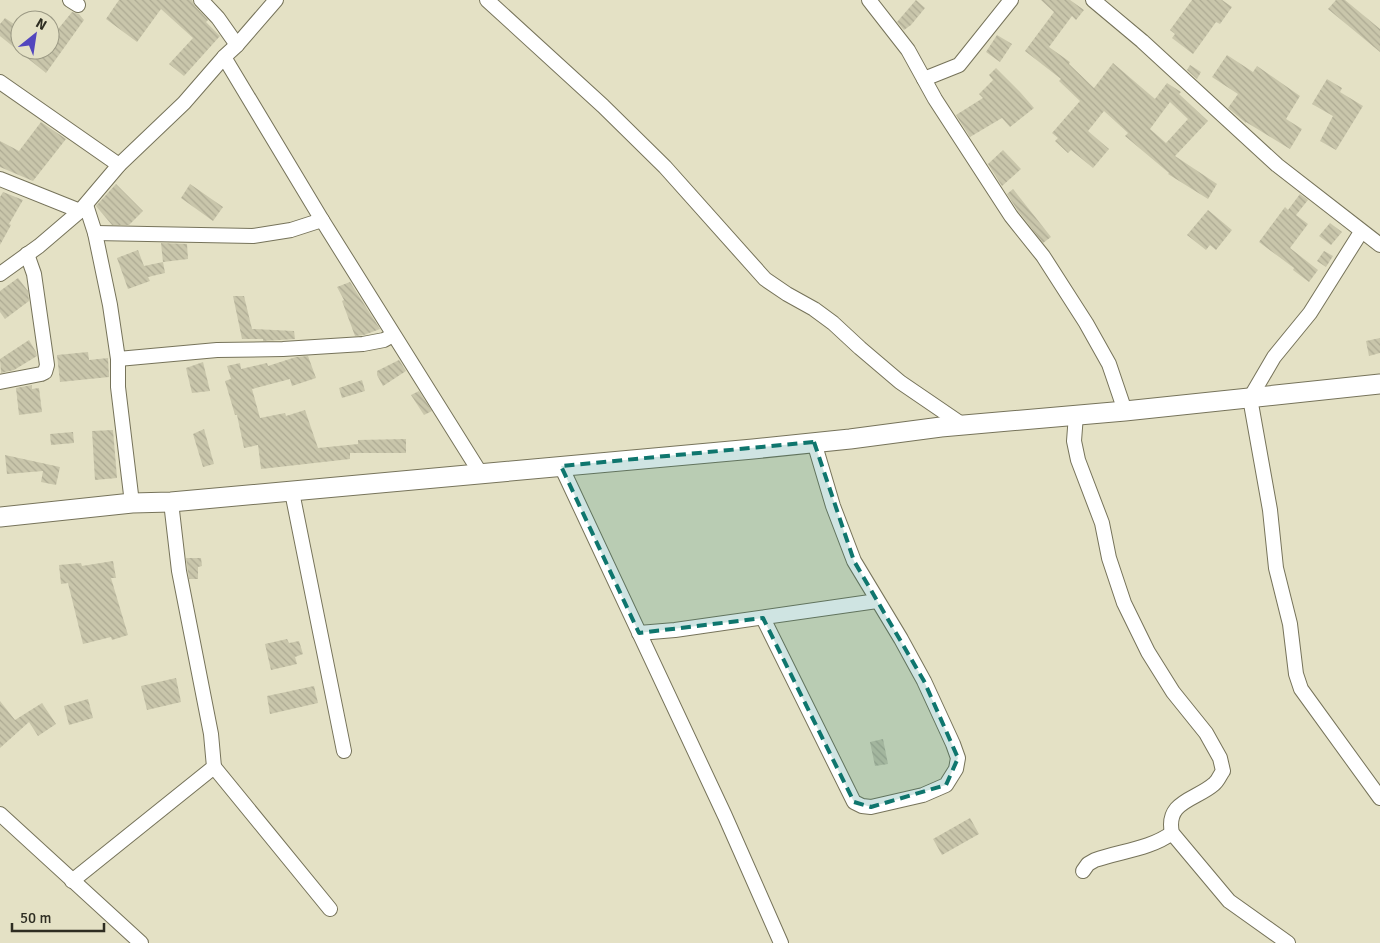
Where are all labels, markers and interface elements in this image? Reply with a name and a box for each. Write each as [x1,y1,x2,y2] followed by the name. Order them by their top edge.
[10,10,60,60] north arrow
[33,14,50,34] text: N
[12,900,105,932] scale bar
[20,909,51,927] text: 50 m

